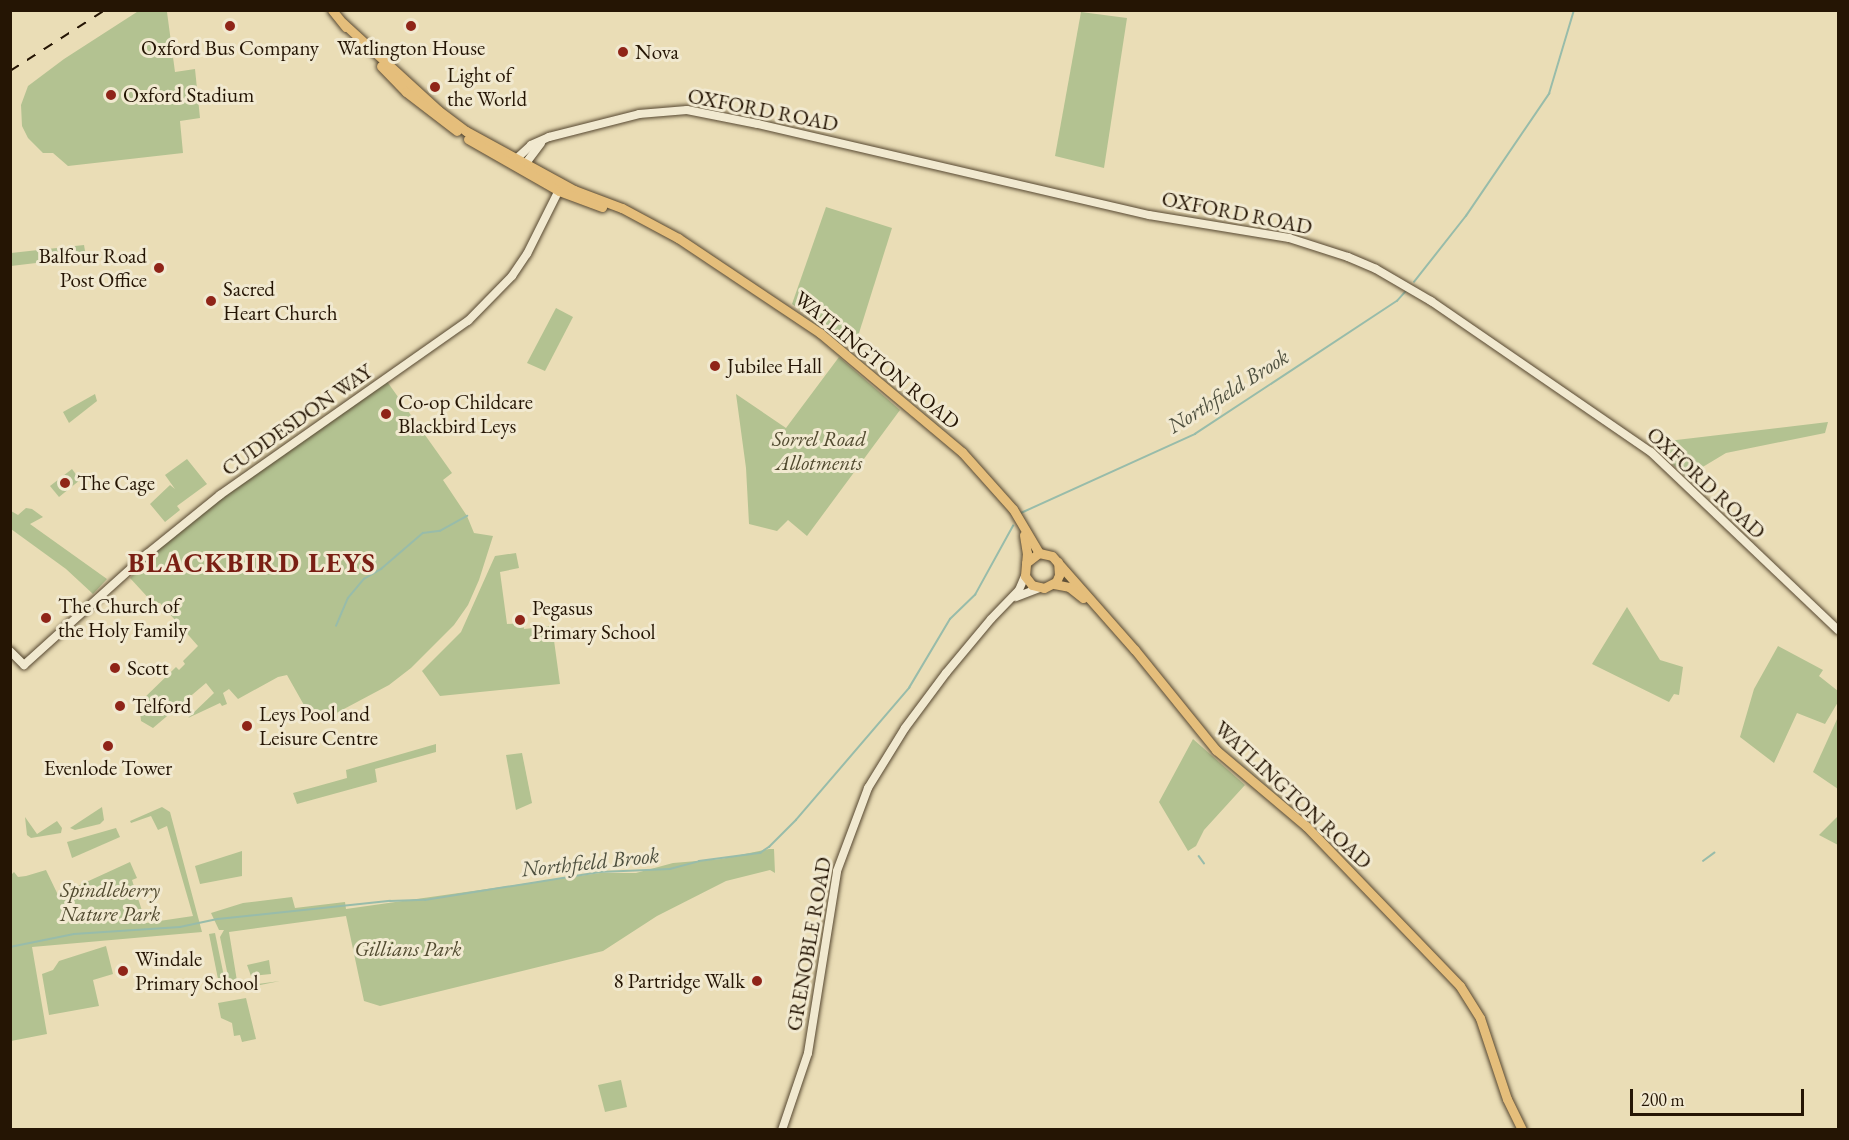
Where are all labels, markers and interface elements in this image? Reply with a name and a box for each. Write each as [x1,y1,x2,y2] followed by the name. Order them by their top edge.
[223,19,237,33] marker: Oxford Bus Company
[404,19,418,33] marker: Watlington House
[141,35,319,61] place label: Oxford Bus Company
[337,35,485,61] place label: Watlington House
[635,39,679,65] place label: Nova
[616,45,630,59] marker: Nova
[447,62,527,112] place label: Light of the World
[428,80,442,94] marker: Light of the World
[123,82,254,108] place label: Oxford Stadium
[686,83,840,137] street label: OXFORD ROAD
[104,88,118,102] marker: Oxford Stadium
[1160,186,1314,240] street label: OXFORD ROAD
[38,243,147,293] place label: Balfour Road Post Office
[152,261,166,275] marker: Balfour Road Post Office
[223,276,338,326] place label: Sacred Heart Church
[789,285,965,435] street label: WATLINGTON ROAD
[204,294,218,308] marker: Sacred Heart Church
[1162,343,1294,439] water label: Northfield Brook
[727,353,822,379] place label: Jubilee Hall
[217,359,377,481] street label: CUDDESDON WAY
[708,359,722,373] marker: Jubilee Hall
[398,389,533,439] place label: Co-op Childcare Blackbird Leys
[379,407,393,421] marker: Co-op Childcare Blackbird Leys
[1642,422,1770,544] street label: OXFORD ROAD
[772,426,866,476] park label: Sorrel Road Allotments
[77,470,155,496] place label: The Cage
[58,476,72,490] marker: The Cage
[128,547,376,579] district label: BLACKBIRD LEYS
[58,593,188,643] place label: The Church of the Holy Family
[532,595,656,645] place label: Pegasus Primary School
[39,611,53,625] marker: The Church of the Holy Family
[513,613,527,627] marker: Pegasus Primary School
[127,655,168,681] place label: Scott
[108,661,122,675] marker: Scott
[132,693,191,719] place label: Telford
[113,699,127,713] marker: Telford
[259,701,378,751] place label: Leys Pool and Leisure Centre
[1209,716,1377,874] street label: WATLINGTON ROAD
[240,719,254,733] marker: Leys Pool and Leisure Centre
[101,739,115,753] marker: Evenlode Tower
[44,755,172,781] place label: Evenlode Tower
[520,842,660,882] water label: Northfield Brook
[781,855,837,1033] street label: GRENOBLE ROAD
[60,877,160,927] park label: Spindleberry Nature Park
[354,936,462,962] park label: Gillians Park
[135,946,259,996] place label: Windale Primary School
[116,964,130,978] marker: Windale Primary School
[613,968,745,994] place label: 8 Partridge Walk
[750,974,764,988] marker: 8 Partridge Walk
[1633,1077,1807,1115] scale bar
[1641,1088,1685,1111] text: 200 m

